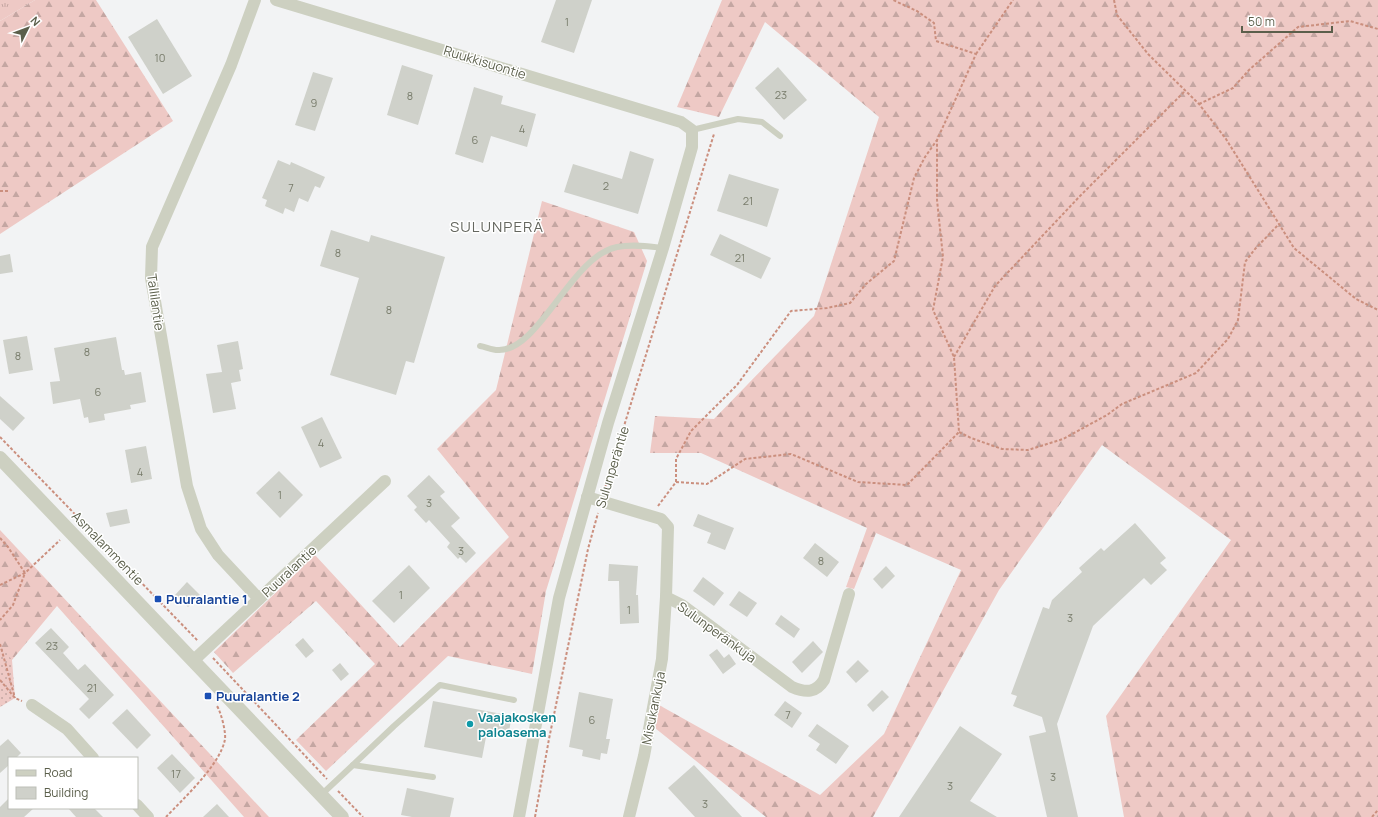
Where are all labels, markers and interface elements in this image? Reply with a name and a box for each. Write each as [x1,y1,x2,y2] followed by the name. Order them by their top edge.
[8,8,48,48] north arrow
[1242,8,1332,34] scale bar
[28,13,44,29] text: N
[1248,13,1275,30] text: 50 m
[565,14,569,29] house number: 1
[442,41,529,83] street label: Ruukkisuontie
[154,50,166,65] house number: 10
[775,87,787,102] house number: 23
[407,88,413,103] house number: 8
[311,95,318,110] house number: 9
[519,121,525,136] house number: 4
[472,132,479,147] house number: 6
[603,178,609,193] house number: 2
[288,180,294,195] house number: 7
[743,193,753,208] house number: 21
[450,216,544,237] district label: SULUNPERÄ
[335,245,341,260] house number: 8
[735,250,745,265] house number: 21
[143,273,169,332] street label: Tallilantie
[386,302,392,317] house number: 8
[84,344,90,359] house number: 8
[15,348,21,363] house number: 8
[95,384,102,399] house number: 6
[591,423,633,510] street label: Sulunperäntie
[318,435,324,450] house number: 4
[137,464,143,479] house number: 4
[278,487,282,502] house number: 1
[426,495,432,510] house number: 3
[68,507,148,589] street label: Asmalammentie
[258,541,321,601] street label: Puuralantie
[458,543,464,558] house number: 3
[818,553,824,568] house number: 8
[399,587,403,602] house number: 1
[166,590,248,608] place label: Puuralantie 1
[153,594,163,604] marker: Puuralantie 1
[674,597,760,667] street label: Sulunperänkuja
[627,602,631,617] house number: 1
[1067,610,1073,625] house number: 3
[46,638,58,653] house number: 23
[637,670,669,746] street label: Misukankuja
[87,680,97,695] house number: 21
[216,687,300,705] place label: Puuralantie 2
[203,691,213,701] marker: Puuralantie 2
[785,707,791,722] house number: 7
[478,708,556,741] place label: Vaajakosken paloasema
[589,712,596,727] house number: 6
[465,719,475,729] marker: Vaajakosken paloasema
[8,757,138,809] legend
[44,764,72,781] text: Road
[171,766,181,781] house number: 17
[1050,769,1056,784] house number: 3
[947,778,953,793] house number: 3
[44,784,88,801] text: Building
[702,796,708,811] house number: 3

